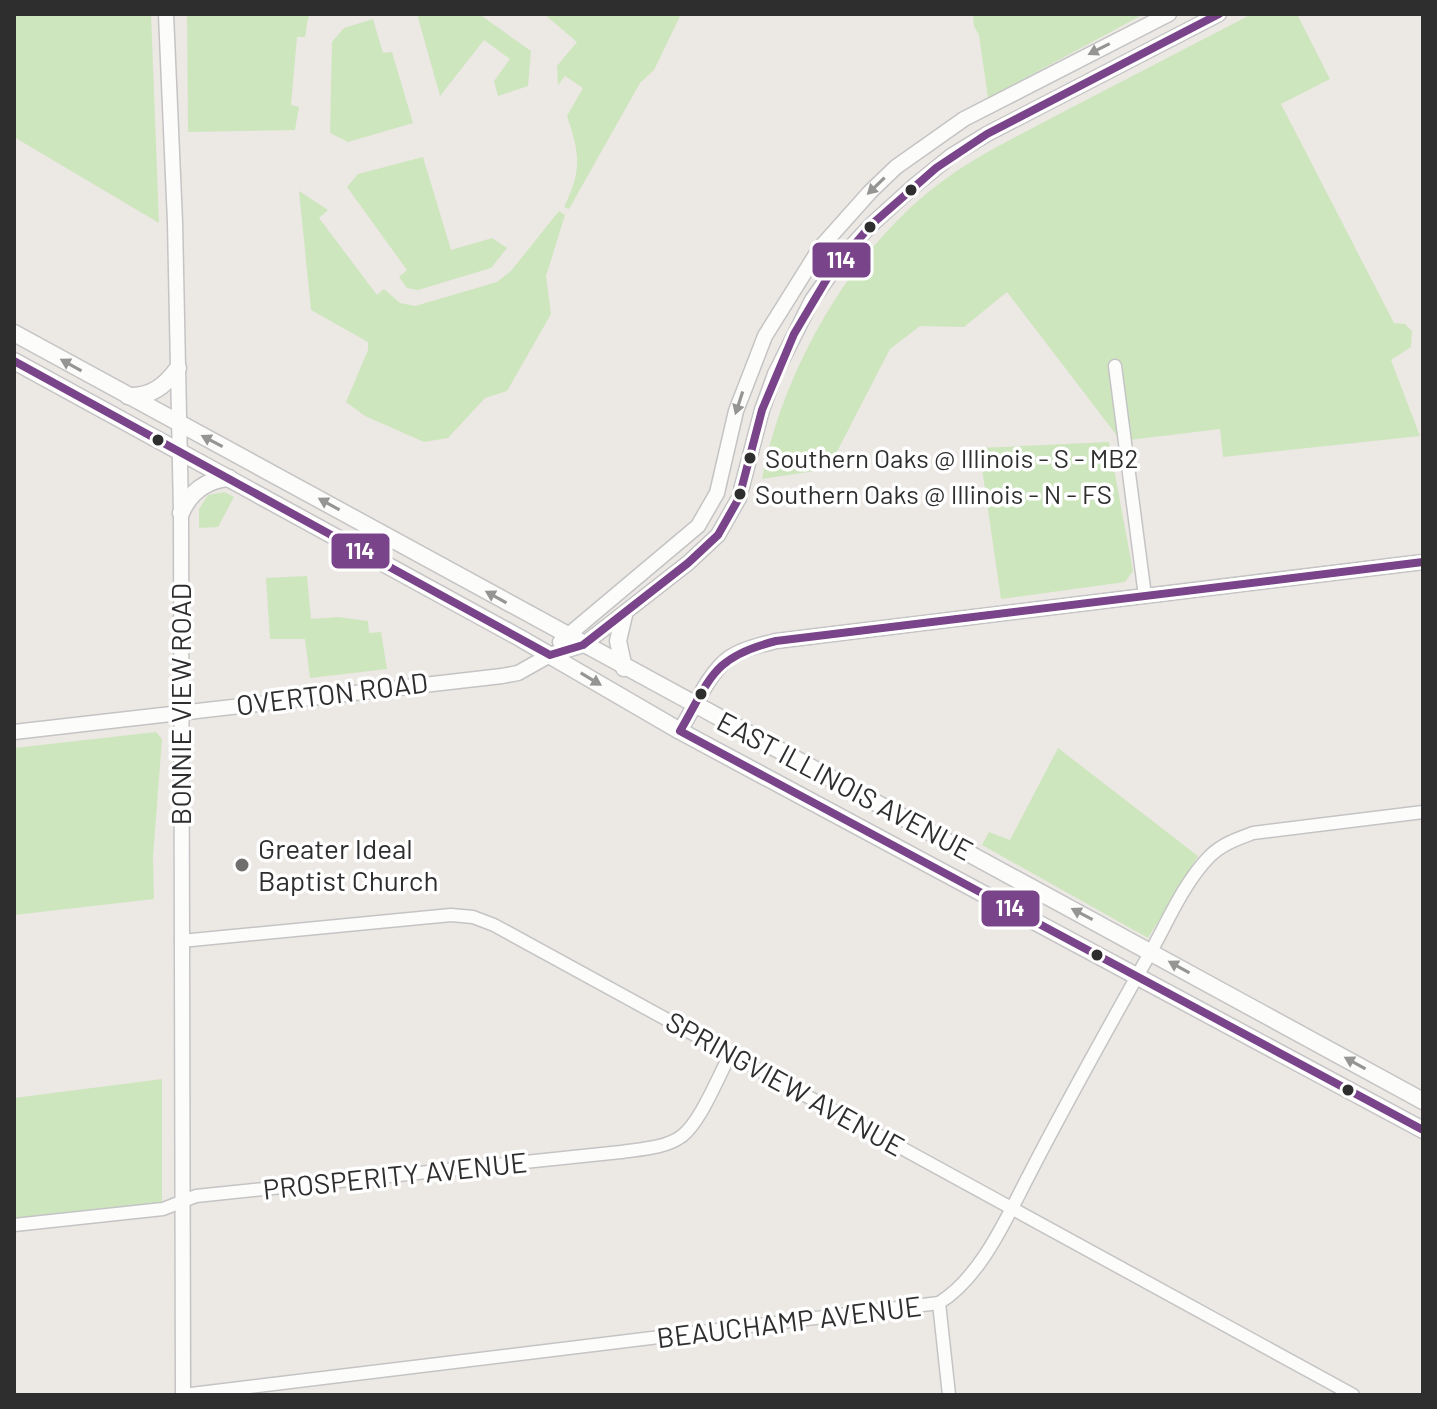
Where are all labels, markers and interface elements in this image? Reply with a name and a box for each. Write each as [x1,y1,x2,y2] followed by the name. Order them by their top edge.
[1087,43,1110,56] one-way arrow
[867,177,886,195] one-way arrow
[903,182,919,198] unlabelled marker
[862,219,878,235] unlabelled marker
[811,241,872,279] line badge: 114
[826,246,856,272] text: 114
[60,358,82,372] one-way arrow
[732,391,744,415] one-way arrow
[150,432,166,448] unlabelled marker
[201,435,224,448] one-way arrow
[765,442,1139,473] place label: Southern Oaks @ Illinois - S - MB2
[742,450,758,466] marker: Southern Oaks @ Illinois - S - MB2
[755,478,1112,509] place label: Southern Oaks @ Illinois - N - FS
[732,486,748,502] marker: Southern Oaks @ Illinois - N - FS
[318,498,341,511] one-way arrow
[330,532,391,570] line badge: 114
[345,537,375,563] text: 114
[163,583,197,825] street label: BONNIE VIEW ROAD
[485,590,508,604] one-way arrow
[234,664,430,722] street label: OVERTON ROAD
[580,672,602,686] one-way arrow
[693,686,709,702] unlabelled marker
[712,703,979,867] street label: EAST ILLINOIS AVENUE
[258,831,439,897] place label: Greater Ideal Baptist Church
[233,856,251,874] marker: Greater Ideal Baptist Church
[980,889,1041,928] line badge: 114
[995,894,1025,920] text: 114
[1071,908,1094,921] one-way arrow
[1089,947,1105,963] unlabelled marker
[1168,960,1190,974] one-way arrow
[660,1003,911,1163] street label: SPRINGVIEW AVENUE
[1344,1056,1366,1070] one-way arrow
[1340,1082,1356,1098] unlabelled marker
[261,1144,529,1206] street label: PROSPERITY AVENUE
[655,1288,923,1354] street label: BEAUCHAMP AVENUE

